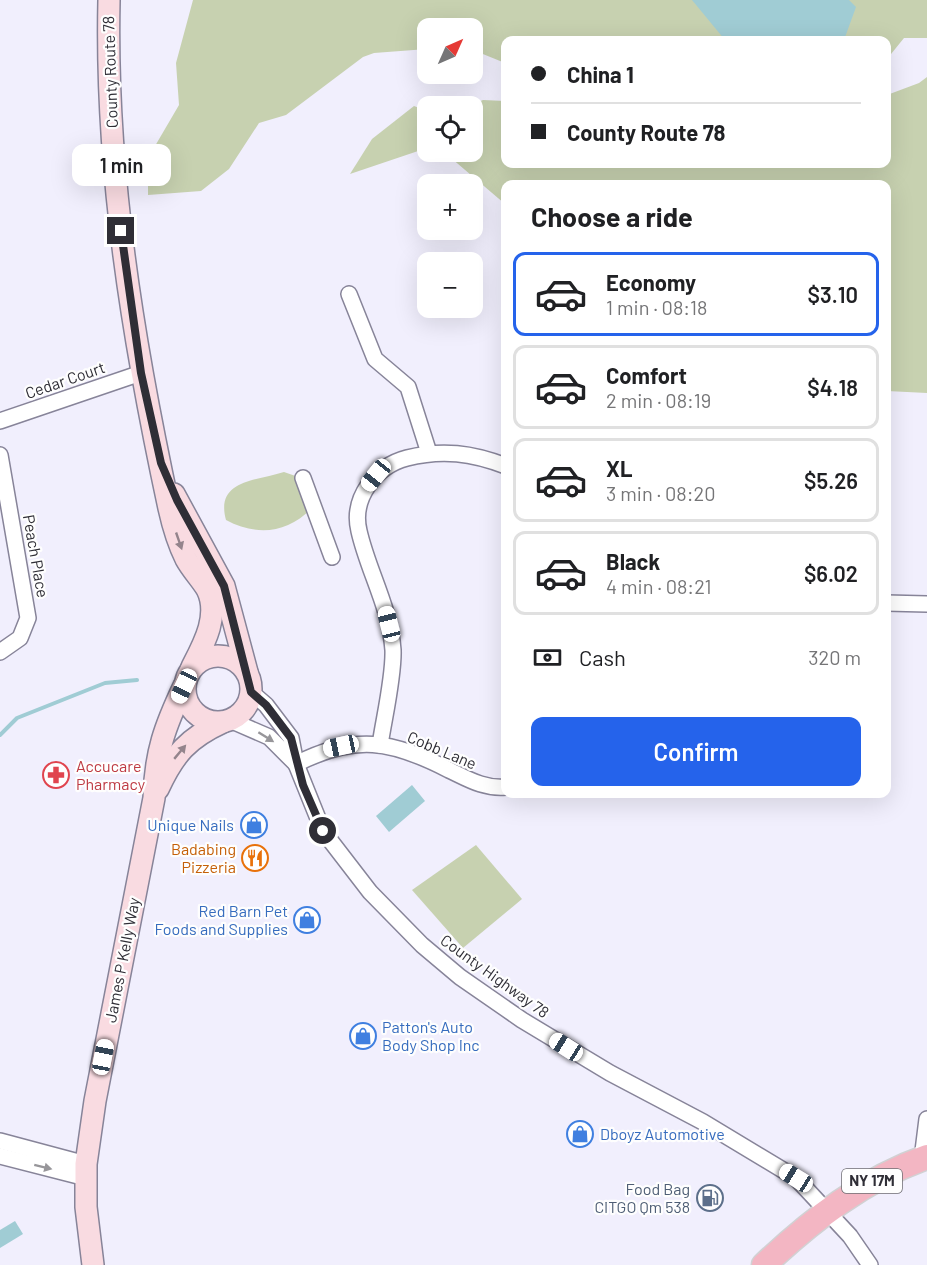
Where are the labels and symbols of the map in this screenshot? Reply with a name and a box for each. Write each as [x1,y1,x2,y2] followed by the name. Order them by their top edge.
[98,16,121,128] street label: County Route 78
[417,18,483,84] north arrow
[72,144,170,186] callout: 1 min
[107,217,134,244] route end
[22,357,107,402] street label: Cedar Court
[358,455,394,495] car
[20,513,53,599] street label: Peach Place
[174,532,184,550] one-way arrow
[376,604,402,644] car
[168,666,200,706] car
[405,726,480,773] street label: Cobb Lane
[258,731,275,742] one-way arrow
[322,733,360,759] car
[173,745,186,760] one-way arrow
[76,756,146,793] place label: Accucare Pharmacy
[41,760,71,790] pharmacy icon: Accucare Pharmacy
[239,810,269,840] shop icon: Unique Nails
[147,815,234,834] place label: Unique Nails
[309,817,336,844] route start
[171,839,236,876] place label: Badabing Pizzeria
[240,843,270,873] restaurant icon: Badabing Pizzeria
[100,895,143,1024] street label: James P Kelly Way
[154,901,288,938] place label: Red Barn Pet Foods and Supplies
[292,905,322,935] shop icon: Red Barn Pet Foods and Supplies
[437,930,553,1021] street label: County Highway 78
[382,1017,480,1054] place label: Patton's Auto Body Shop Inc
[348,1021,378,1051] shop icon: Patton's Auto Body Shop Inc
[546,1030,586,1064] car
[91,1038,115,1076] car
[565,1119,595,1149] shop icon: Dboyz Automotive
[600,1124,725,1143] place label: Dboyz Automotive
[776,1161,816,1195] car
[34,1163,52,1173] one-way arrow
[842,1169,902,1193] road number: NY 17M
[594,1179,690,1216] place label: Food Bag CITGO Qm 538
[695,1183,725,1213] fuel station icon: Food Bag CITGO Qm 538

